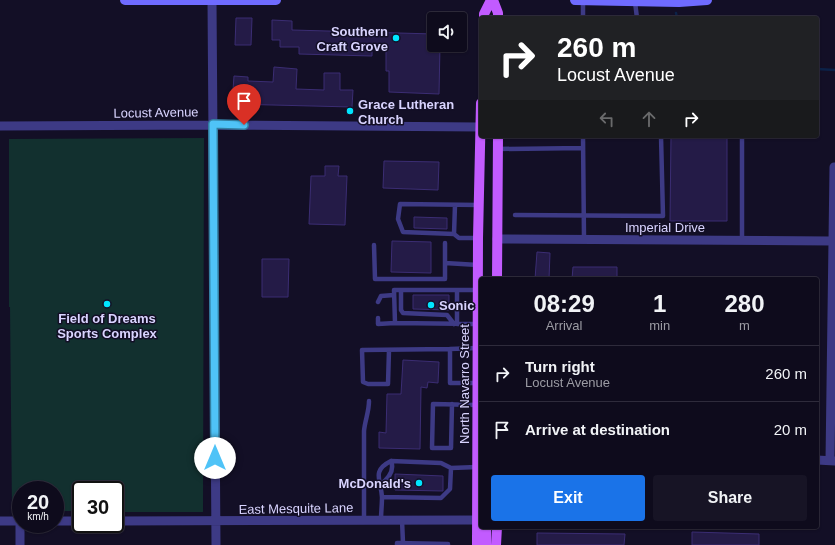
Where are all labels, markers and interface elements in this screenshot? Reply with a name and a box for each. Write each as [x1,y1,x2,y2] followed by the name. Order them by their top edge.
[427,12,467,52] map controls
[427,12,467,52] button: sound
[316,24,388,54] place label: Southern Craft Grove
[491,32,543,84] icon: right
[557,32,636,63] text: 260 m
[391,33,401,43] marker: Southern Craft Grove
[557,65,675,85] text: Locust Avenue
[227,84,261,125] pin
[233,90,255,112] icon: arrive
[358,97,454,127] place label: Grace Lutheran Church
[113,104,199,121] street label: Locust Avenue
[345,106,355,116] marker: Grace Lutheran Church
[596,108,618,130] icon: left
[638,108,660,130] icon: ahead
[680,108,702,130] icon: right
[625,220,705,235] street label: Imperial Drive
[533,290,595,317] text: 08:29
[653,290,666,317] text: 1
[725,290,765,317] text: 280
[439,298,474,313] place label: Sonic
[102,299,112,309] marker: Field of Dreams Sports Complex
[426,300,436,310] marker: Sonic
[57,311,158,341] place label: Field of Dreams Sports Complex
[546,318,583,333] text: Arrival
[649,318,670,333] text: min
[739,318,750,333] text: m
[457,324,472,444] street label: North Navarro Street
[525,358,595,375] text: Turn right
[491,363,513,385] icon: right
[765,365,807,382] text: 260 m
[525,375,610,390] text: Locust Avenue
[491,419,513,441] icon: arrive
[525,421,670,438] text: Arrive at destination
[774,421,807,438] text: 20 m
[194,437,236,479] position arrow
[491,475,645,521] button: Exit
[653,475,807,521] button: Share
[339,476,411,491] place label: McDonald's
[414,478,424,488] marker: McDonald's
[72,481,124,533] speed limit sign: 30
[27,491,49,513] text: 20
[238,500,354,517] street label: East Mesquite Lane
[27,511,49,522] text: km/h

